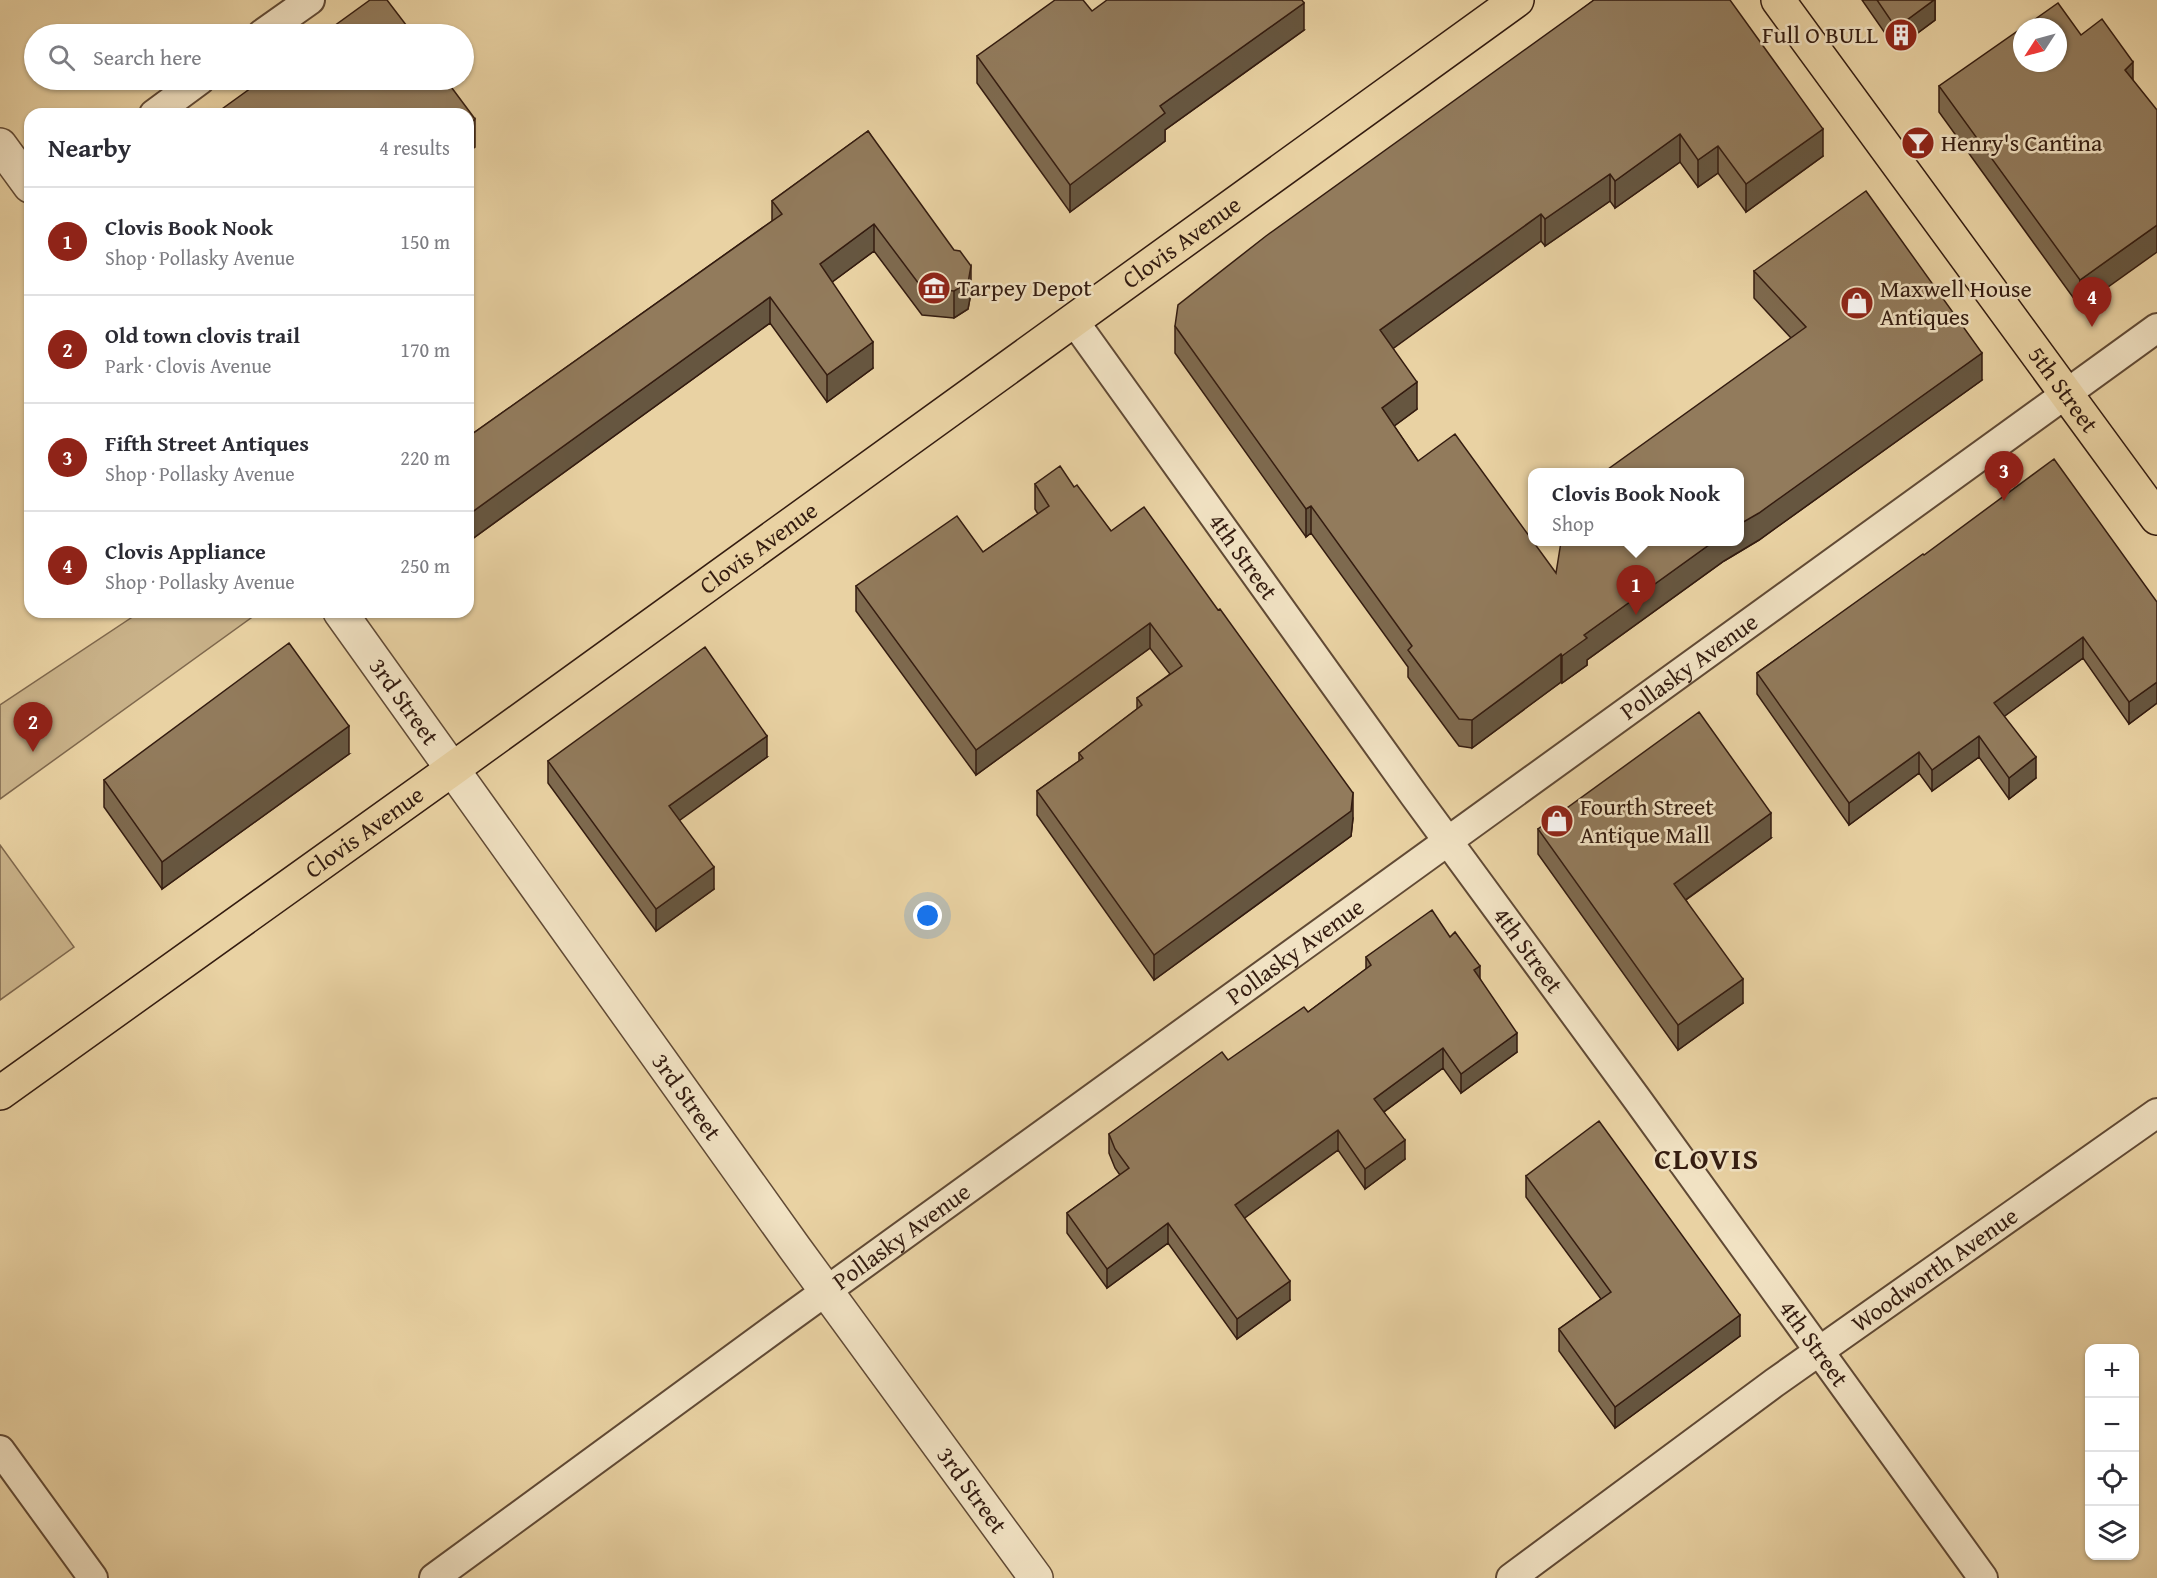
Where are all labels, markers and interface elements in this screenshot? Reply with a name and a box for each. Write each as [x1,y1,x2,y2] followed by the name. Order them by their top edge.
[1762,17,1878,52] place label: Full O BULL
[1883,17,1919,53] building icon: Full O BULL
[2013,18,2067,72] north arrow
[24,24,474,90] search box
[45,41,78,74] icon: search
[93,41,202,73] text: Search here
[1900,125,1936,161] bar icon: Henry's Cantina
[1941,125,2103,160] place label: Henry's Cantina
[48,128,131,167] text: Nearby
[379,133,450,162] text: 4 results
[1115,187,1248,297] street label: Clovis Avenue
[105,211,273,243] text: Clovis Book Nook
[62,227,73,256] text: 1
[400,227,450,256] text: 150 m
[105,243,295,272] text: Shop · Pollasky Avenue
[916,270,952,306] museum icon: Tarpey Depot
[957,270,1092,305] place label: Tarpey Depot
[1880,271,2032,334] place label: Maxwell House Antiques
[2072,278,2112,327] pin: 4
[1839,285,1875,321] shop icon: Maxwell House Antiques
[105,319,300,351] text: Old town clovis trail
[62,335,73,364] text: 2
[400,335,450,364] text: 170 m
[2020,339,2107,440] street label: 5th Street
[105,351,271,380] text: Park · Clovis Avenue
[105,427,309,459] text: Fifth Street Antiques
[62,443,73,472] text: 3
[400,443,450,472] text: 220 m
[1984,452,2024,501] pin: 3
[105,459,295,488] text: Shop · Pollasky Avenue
[1528,468,1744,546] popup
[1552,477,1720,509] text: Clovis Book Nook
[692,493,825,602] street label: Clovis Avenue
[1200,506,1287,607] street label: 4th Street
[1552,509,1594,538] text: Shop
[105,535,266,567] text: Clovis Appliance
[62,551,73,580] text: 4
[400,551,450,580] text: 250 m
[1616,566,1656,615] pin: 1
[105,567,295,596] text: Shop · Pollasky Avenue
[1613,604,1765,728] street label: Pollasky Avenue
[361,650,448,752] street label: 3rd Street
[14,702,52,752] pin: 2
[297,777,431,886] street label: Clovis Avenue
[1580,789,1714,852] place label: Fourth Street Antique Mall
[1539,803,1575,839] shop icon: Fourth Street Antique Mall
[1219,889,1371,1013] street label: Pollasky Avenue
[1485,900,1572,1001] street label: 4th Street
[913,901,942,930] your location
[644,1046,731,1148] street label: 3rd Street
[1654,1136,1760,1180] district label: CLOVIS
[825,1174,977,1298] street label: Pollasky Avenue
[1844,1198,2025,1340] street label: Woodworth Avenue
[1771,1293,1858,1394] street label: 4th Street
[2085,1344,2139,1560] map controls
[2085,1344,2139,1398] button: +
[2085,1398,2139,1452] button: −
[929,1439,1016,1541] street label: 3rd Street
[2085,1452,2139,1506] button: locate
[2085,1506,2139,1560] button: layers

